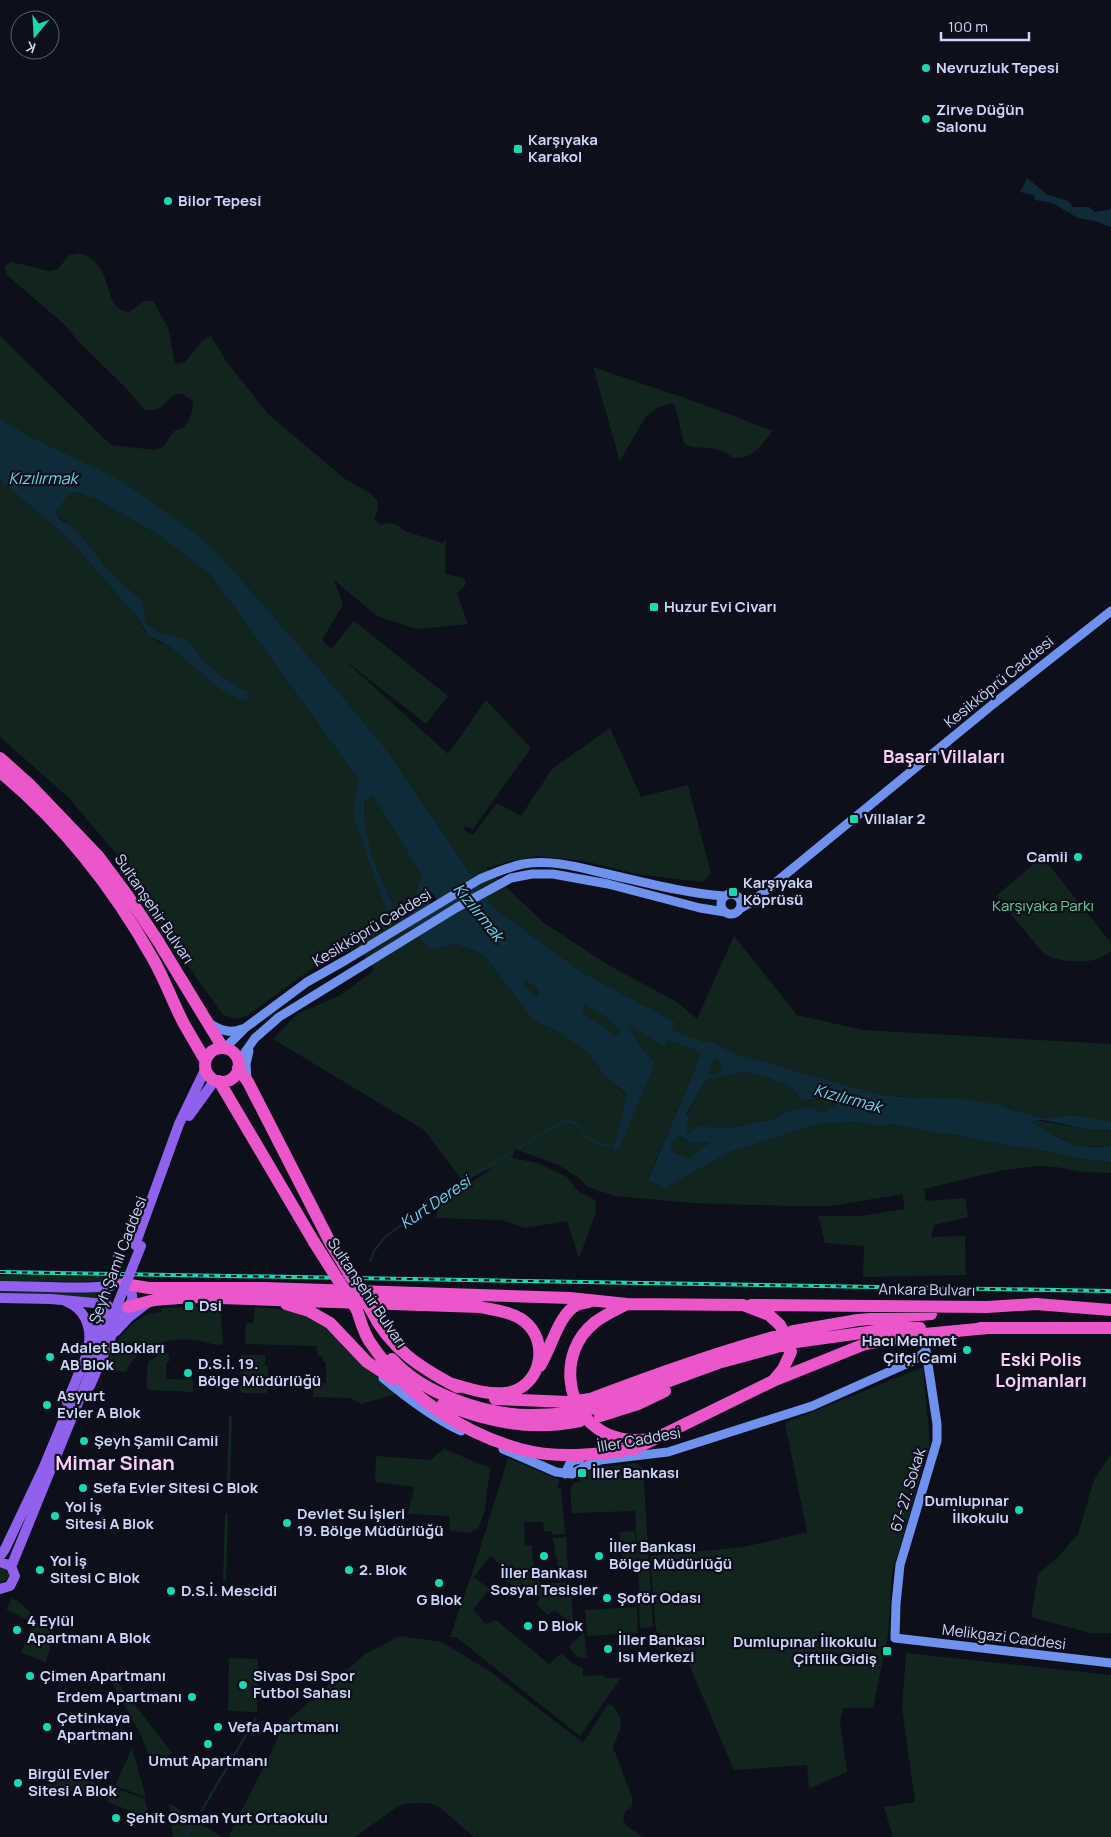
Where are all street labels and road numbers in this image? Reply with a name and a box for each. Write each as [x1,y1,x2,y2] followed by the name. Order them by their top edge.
[940,631,1058,732] street label: Kesikköprü Caddesi
[110,850,199,968] street label: Sultanşehir Bulvarı
[308,884,435,971] street label: Kesikköprü Caddesi
[84,1193,152,1327] street label: Şeyh Şamil Caddesi
[323,1234,412,1352] street label: Sultanşehir Bulvarı
[879,1278,976,1301] street label: Ankara Bulvarı
[595,1422,682,1457] street label: İller Caddesi
[885,1445,930,1534] street label: 67-27. Sokak
[941,1618,1067,1655] street label: Melikgazi Caddesi

